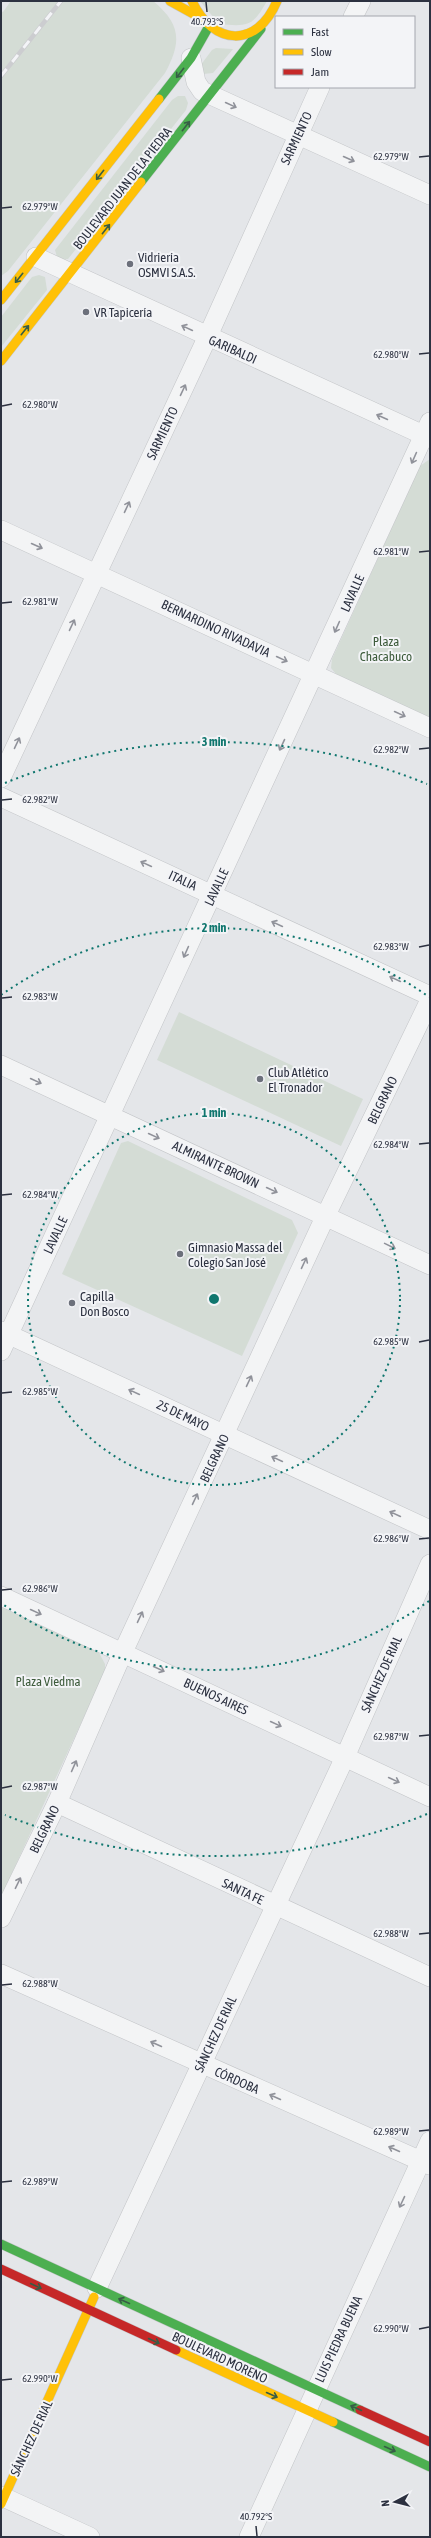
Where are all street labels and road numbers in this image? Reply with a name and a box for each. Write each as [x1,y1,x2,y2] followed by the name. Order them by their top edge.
[278,109,315,167] street label: SARMIENTO
[70,124,175,252] street label: BOULEVARD JUAN DE LA PIEDRA
[206,332,259,367] street label: GARIBALDI
[144,404,181,462] street label: SARMIENTO
[338,572,367,614] street label: LAVALLE
[159,597,273,660] street label: BERNARDINO RIVADAVIA
[201,866,232,908] street label: LAVALLE
[166,867,200,894] street label: ITALIA
[364,1073,401,1127] street label: BELGRANO
[170,1138,262,1191] street label: ALMIRANTE BROWN
[40,1214,71,1256] street label: LAVALLE
[154,1397,212,1434] street label: 25 DE MAYO
[197,1431,232,1485] street label: BELGRANO
[358,1634,405,1715] street label: SÁNCHEZ DE RIAL
[181,1675,251,1718] street label: BUENOS AIRES
[26,1802,63,1856] street label: BELGRANO
[220,1875,266,1908] street label: SANTA FE
[191,1994,240,2074] street label: SÁNCHEZ DE RIAL
[212,2064,262,2097] street label: CÓRDOBA
[312,2293,365,2385] street label: LUIS PIEDRA BUENA
[170,2329,270,2386] street label: BOULEVARD MORENO
[7,2398,56,2478] street label: SÁNCHEZ DE RIAL

